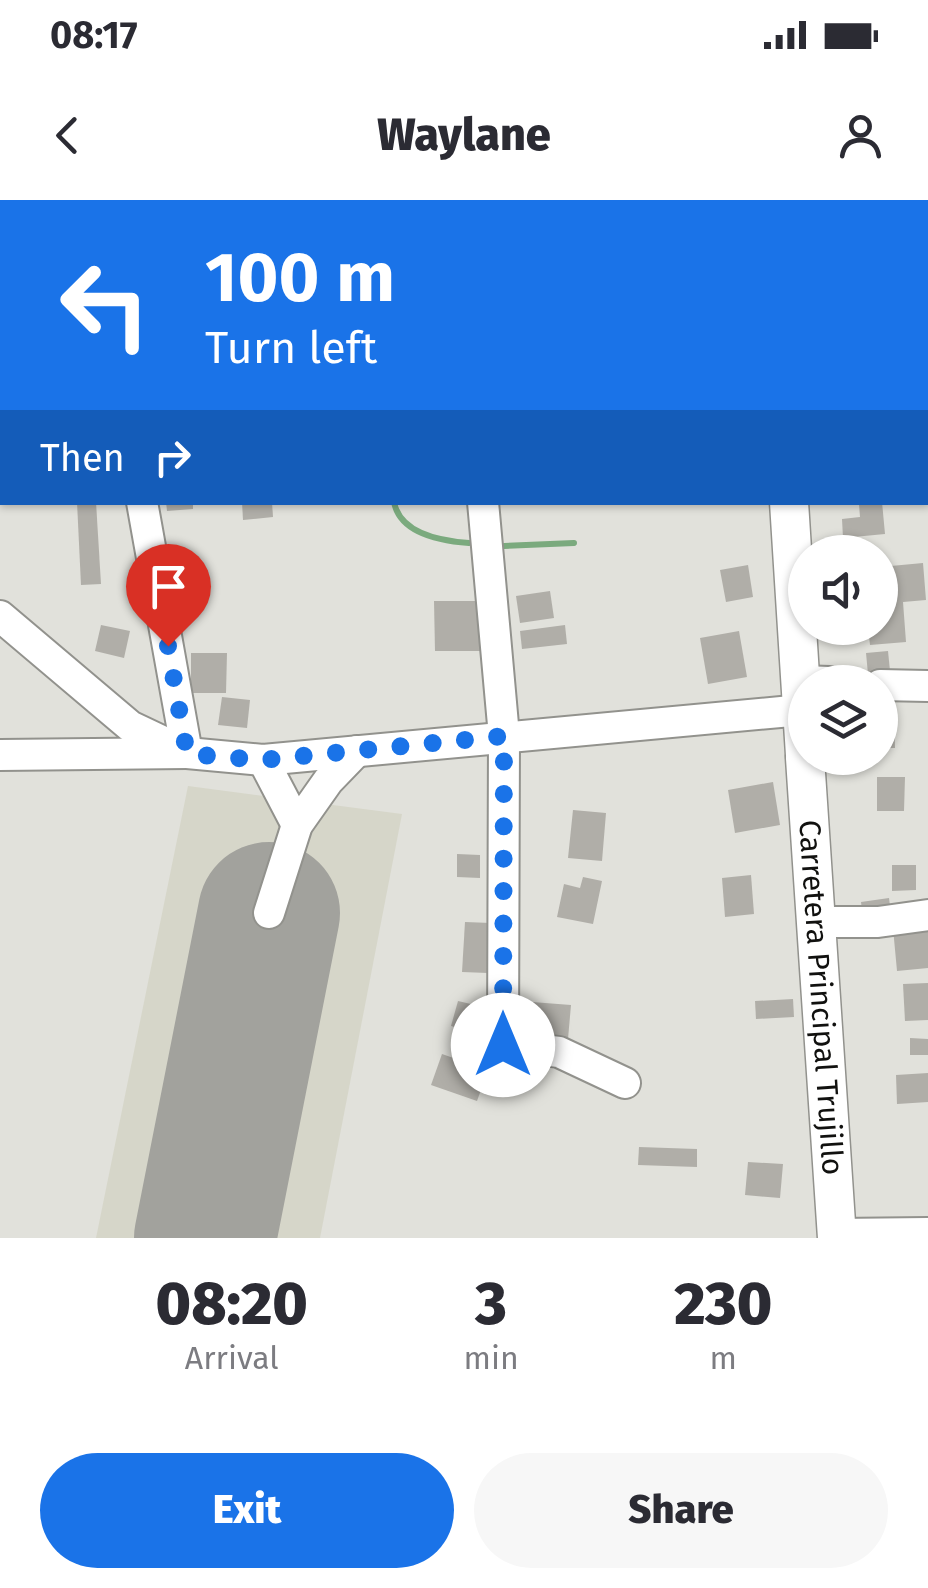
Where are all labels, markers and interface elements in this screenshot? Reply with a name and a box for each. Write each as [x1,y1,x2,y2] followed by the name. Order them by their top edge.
[50,12,138,58] text: 08:17
[40,108,95,163] icon: back
[377,108,551,162] text: Waylane
[833,108,888,163] icon: person
[205,236,395,320] text: 100 m
[40,240,170,370] icon: left
[205,321,377,375] text: Turn left
[145,430,200,485] icon: right
[40,435,125,481] text: Then
[788,535,898,775] map controls
[788,535,898,645] button: sound
[126,544,211,647] pin
[141,559,196,614] icon: arrive
[788,665,898,775] button: layers
[791,819,851,1176] street label: Carretera Principal Trujillo
[451,993,555,1097] position arrow
[156,1268,308,1340] text: 08:20
[475,1268,507,1340] text: 3
[674,1268,772,1340] text: 230
[185,1339,279,1377] text: Arrival
[463,1339,519,1377] text: min
[710,1339,737,1377] text: m
[40,1453,454,1568] button: Exit
[474,1453,888,1568] button: Share

